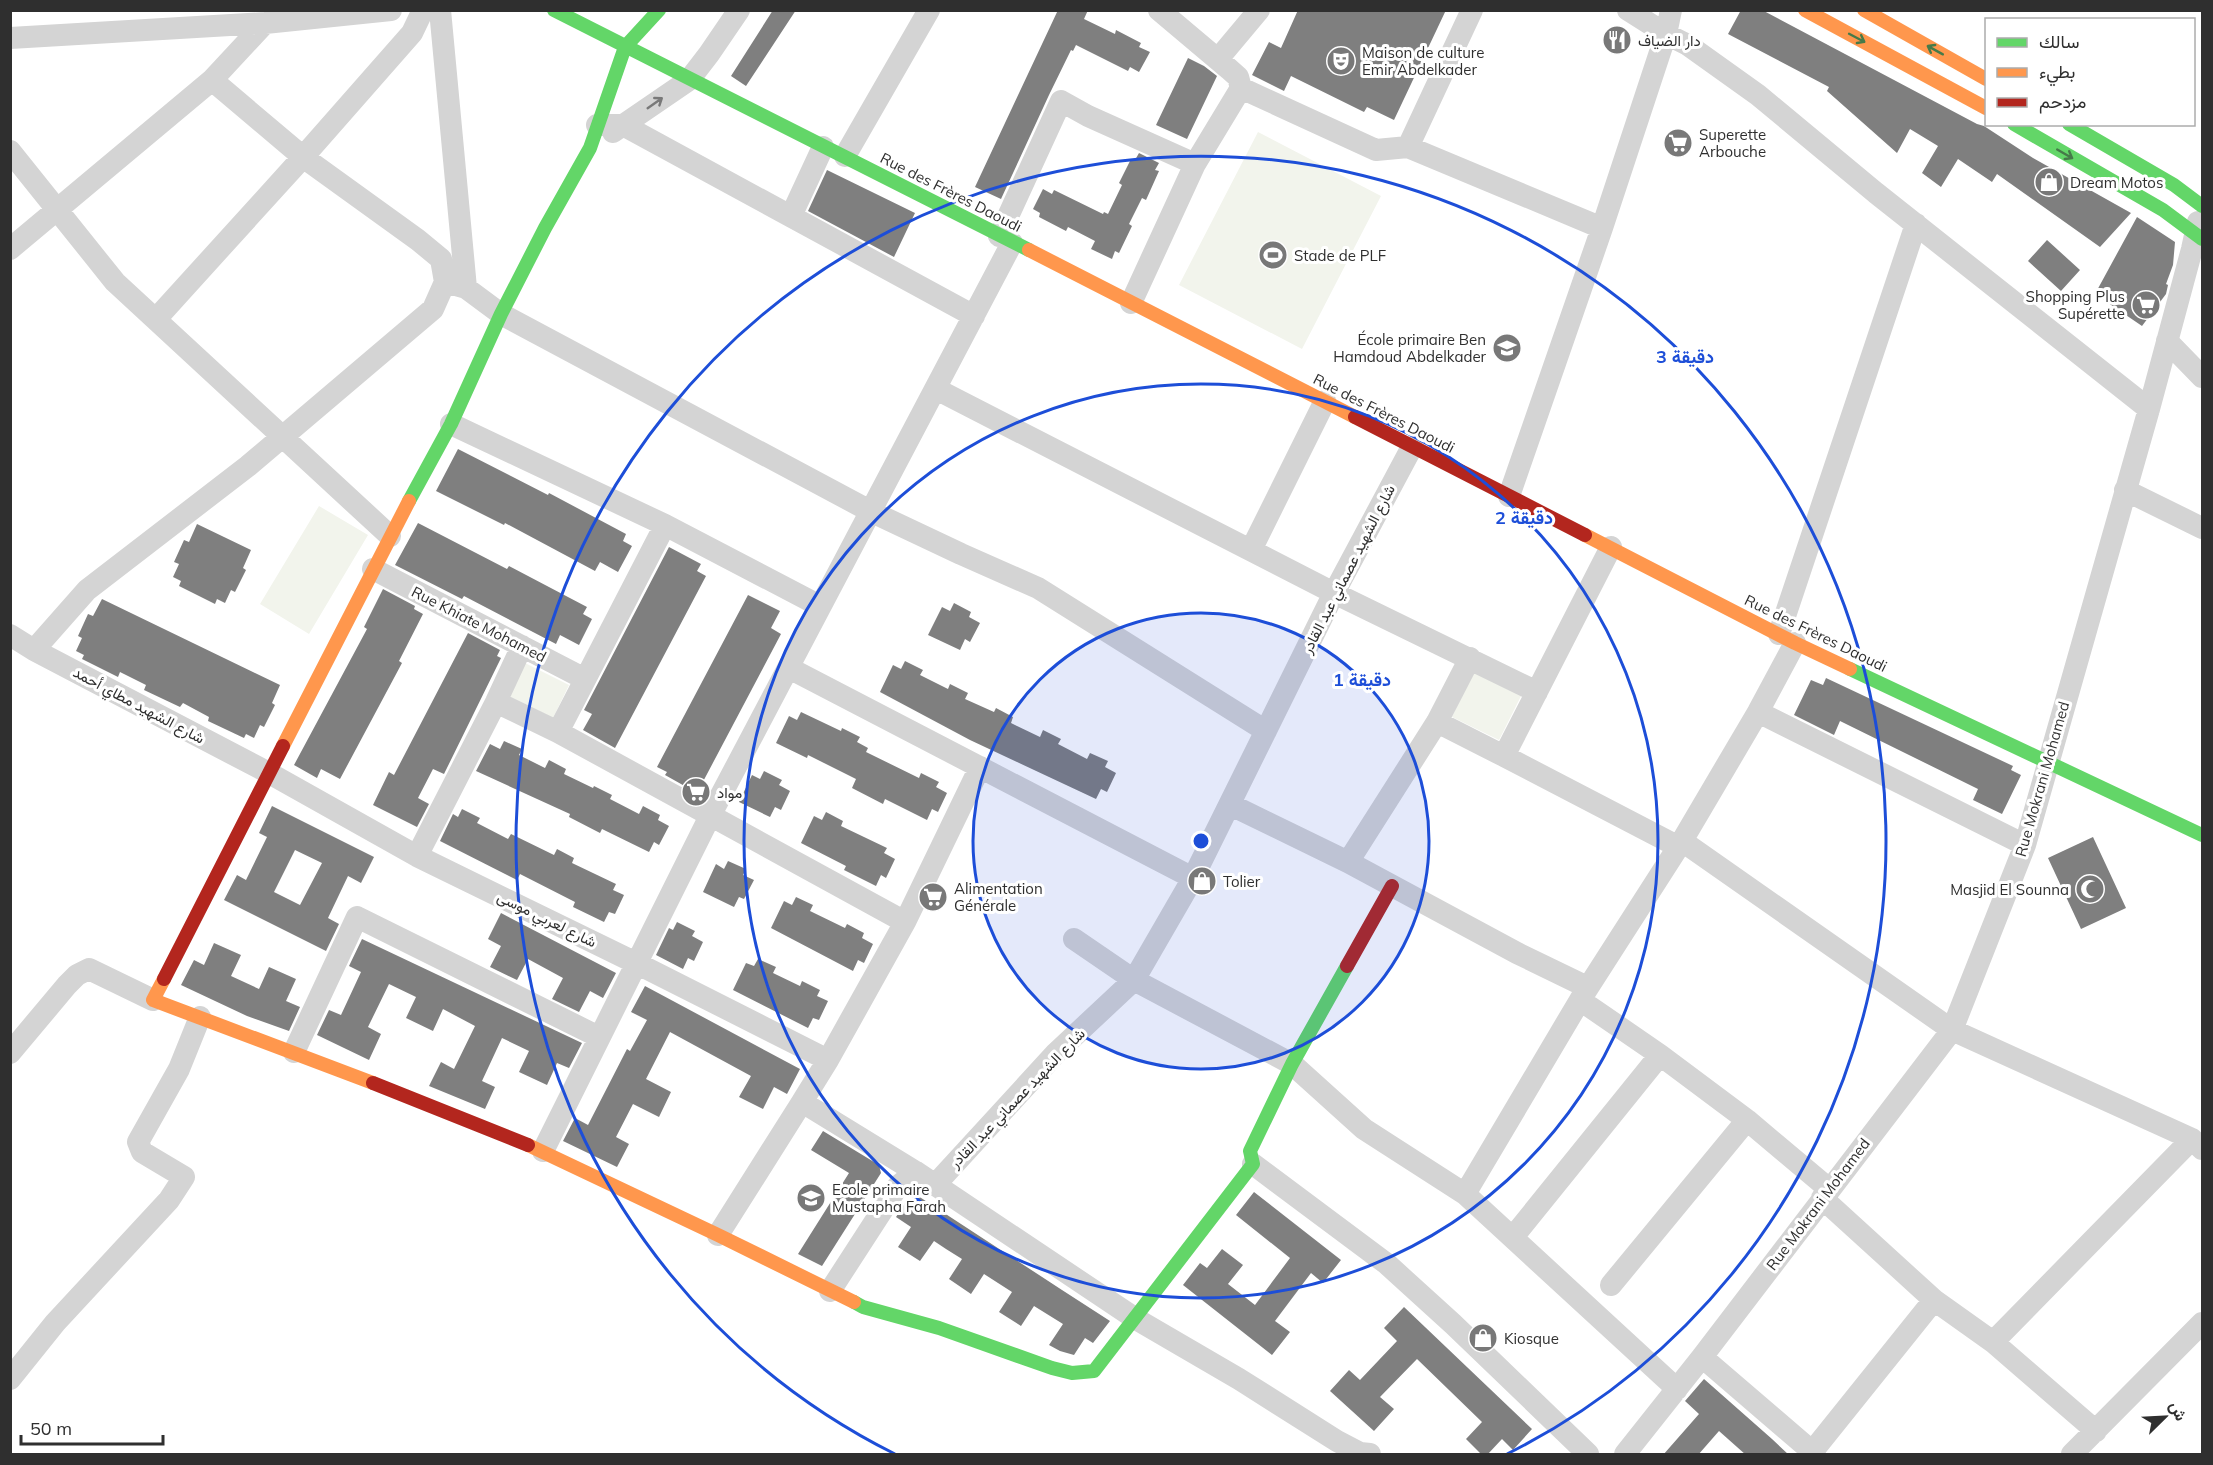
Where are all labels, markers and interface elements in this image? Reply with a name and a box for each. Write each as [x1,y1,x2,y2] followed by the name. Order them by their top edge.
[1985,18,2195,126] legend
[1601,24,1633,56] restaurant icon: دار الضياف
[2039,30,2079,53] text: سالك
[1638,31,1701,50] place label: دار الضياف
[1847,33,1865,44] one-way arrow
[1362,43,1484,79] place label: Maison de culture Emir Abdelkader
[1927,44,1944,56] one-way arrow
[1325,45,1357,77] theatre icon: Maison de culture Emir Abdelkader
[2039,60,2075,87] text: بطيء
[2039,90,2086,114] text: مزدحم
[646,97,663,109] one-way arrow
[1699,125,1766,161] place label: Superette Arbouche
[1662,127,1694,159] supermarket icon: Superette Arbouche
[877,148,1025,236] street label: Rue des Frères Daoudi
[2056,148,2073,160] one-way arrow
[2033,166,2065,198] shop icon: Dream Motos
[2070,173,2163,192] place label: Dream Motos
[1257,239,1289,271] sports icon: Stade de PLF
[1294,246,1386,265] place label: Stade de PLF
[2026,287,2125,323] place label: Shopping Plus Supérette
[2130,289,2162,321] supermarket icon: Shopping Plus Supérette
[1333,330,1487,366] place label: École primaire Ben Hamdoud Abdelkader
[1491,332,1523,364] school or university icon: École primaire Ben Hamdoud Abdelkader
[1656,345,1714,368] text: 3 دقيقة
[1310,369,1458,457] street label: Rue des Frères Daoudi
[1297,481,1403,659] street label: شارع الشهيد عصماني عبد القادر
[1495,506,1553,529] text: 2 دقيقة
[408,582,550,666] street label: Rue Khiate Mohamed
[1742,590,1890,676] street label: Rue des Frères Daoudi
[68,662,208,751] street label: شارع الشهيد مطاي أحمد
[1333,668,1391,691] text: 1 دقيقة
[2011,699,2073,859] street label: Rue Mokrani Mohamed
[680,776,712,808] supermarket icon: مواد
[717,783,742,802] place label: مواد
[1191,831,1211,851] centre of rings
[1186,865,1218,897] shop icon: Tolier
[1223,872,1261,891] place label: Tolier
[2074,873,2106,905] mosque icon: Masjid El Sounna
[954,879,1043,915] place label: Alimentation Générale
[1950,880,2069,899] place label: Masjid El Sounna
[917,881,949,913] supermarket icon: Alimentation Générale
[492,887,600,955] street label: شارع لعربي موسى
[945,1024,1092,1175] street label: شارع الشهيد عصماني عبد القادر
[1762,1134,1874,1274] street label: Rue Mokrani Mohamed
[832,1180,946,1216] place label: Ecole primaire Mustapha Farah
[795,1182,827,1214] school or university icon: Ecole primaire Mustapha Farah
[1467,1322,1499,1354] shop icon: Kiosque
[1504,1329,1559,1348] place label: Kiosque
[2135,1387,2195,1447] north arrow
[2166,1398,2192,1424] text: ش
[21,1408,164,1446] scale bar
[30,1417,72,1440] text: 50 m

